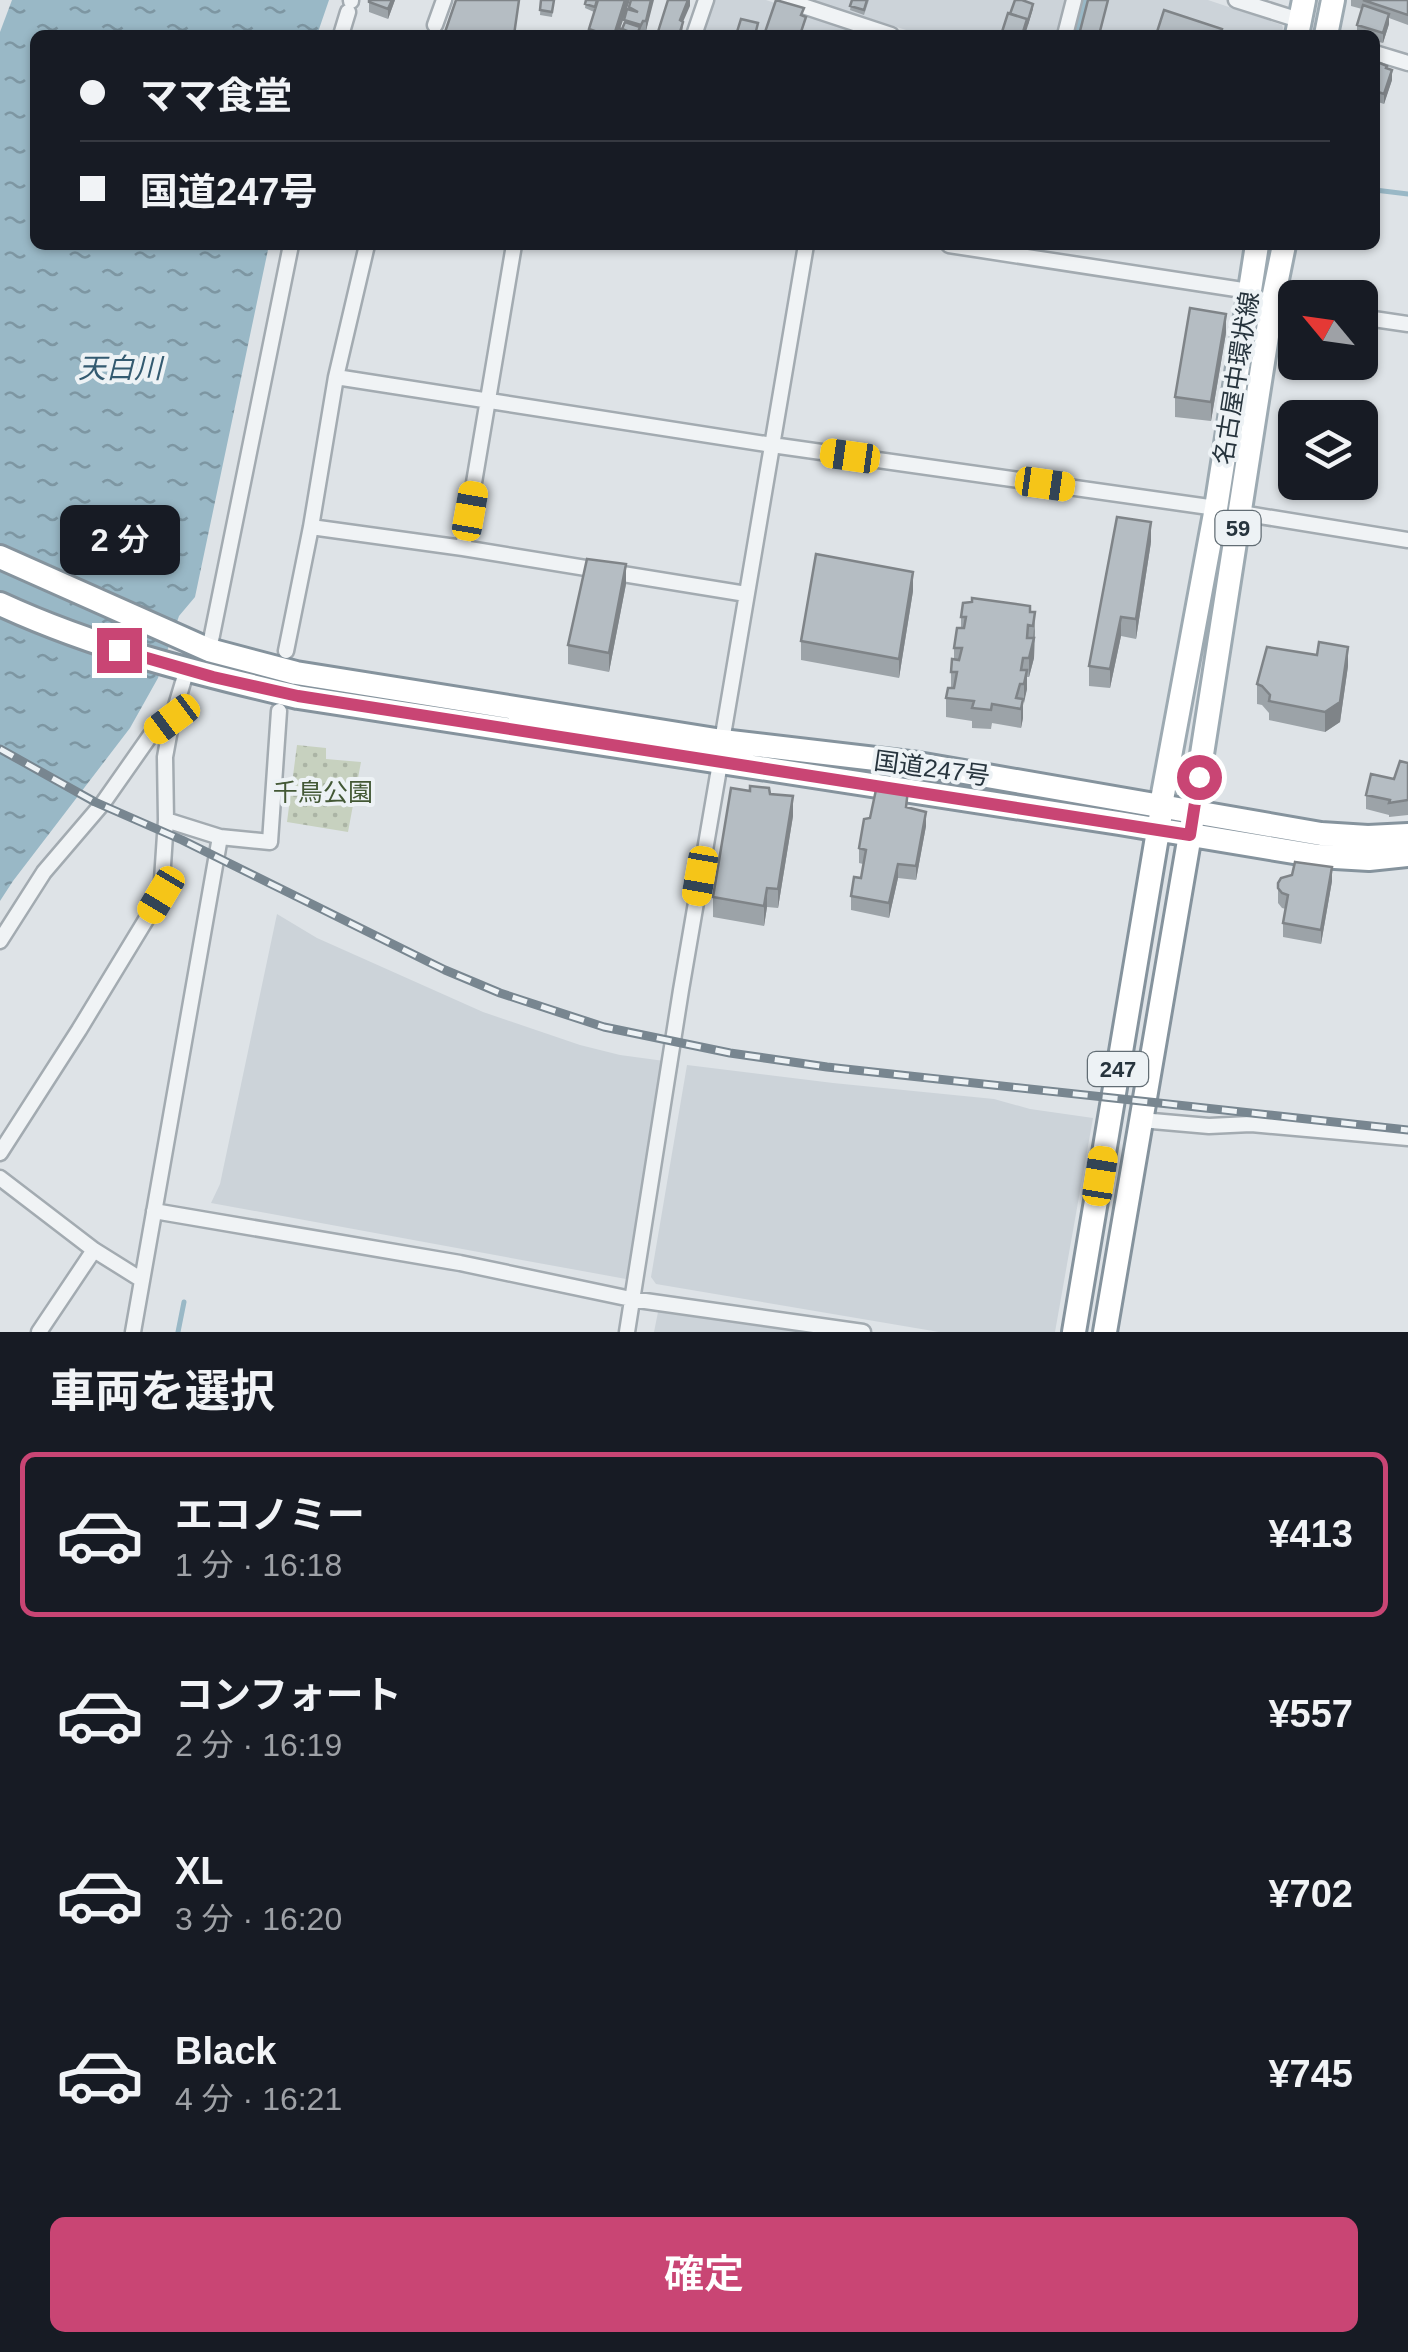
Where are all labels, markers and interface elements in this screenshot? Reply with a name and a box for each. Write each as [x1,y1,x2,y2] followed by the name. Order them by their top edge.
[140,75,292,117] text: ママ食堂
[140,171,317,213] text: 国道247号
[1278,280,1378,380] north arrow
[1278,280,1378,500] map controls
[1208,289,1264,467] street label: 名古屋中環状線
[78,353,165,384] water label: 天白川
[1278,400,1378,500] button: layers
[818,437,882,475] car
[1013,465,1077,503] car
[450,479,490,543] car
[59,505,179,575] callout: 2 分
[1216,511,1260,545] road number: 59
[91,522,149,558] text: 2 分
[97,628,142,673] route end
[139,689,205,749] car
[872,746,992,790] street label: 国道247号
[1177,755,1222,800] route start
[273,778,373,806] park label: 千鳥公園
[680,844,720,908] car
[133,862,189,928] car
[1088,1052,1148,1086] road number: 247
[1080,1144,1120,1208] car
[50,1366,275,1417] text: 車両を選択
[55,1490,145,1580] icon: car
[175,1494,365,1536] text: エコノミー
[1268,1513,1353,1555] text: ¥413
[175,1547,342,1583] text: 1 分 · 16:18
[55,1670,145,1760] icon: car
[175,1674,402,1716] text: コンフォート
[1268,1693,1353,1735] text: ¥557
[175,1727,342,1763] text: 2 分 · 16:19
[55,1850,145,1940] icon: car
[175,1850,224,1892] text: XL
[1268,1873,1353,1915] text: ¥702
[175,1901,342,1937] text: 3 分 · 16:20
[55,2030,145,2120] icon: car
[175,2030,276,2072] text: Black
[1268,2053,1353,2095] text: ¥745
[175,2081,342,2117] text: 4 分 · 16:21
[50,2217,1358,2332] button: 確定

